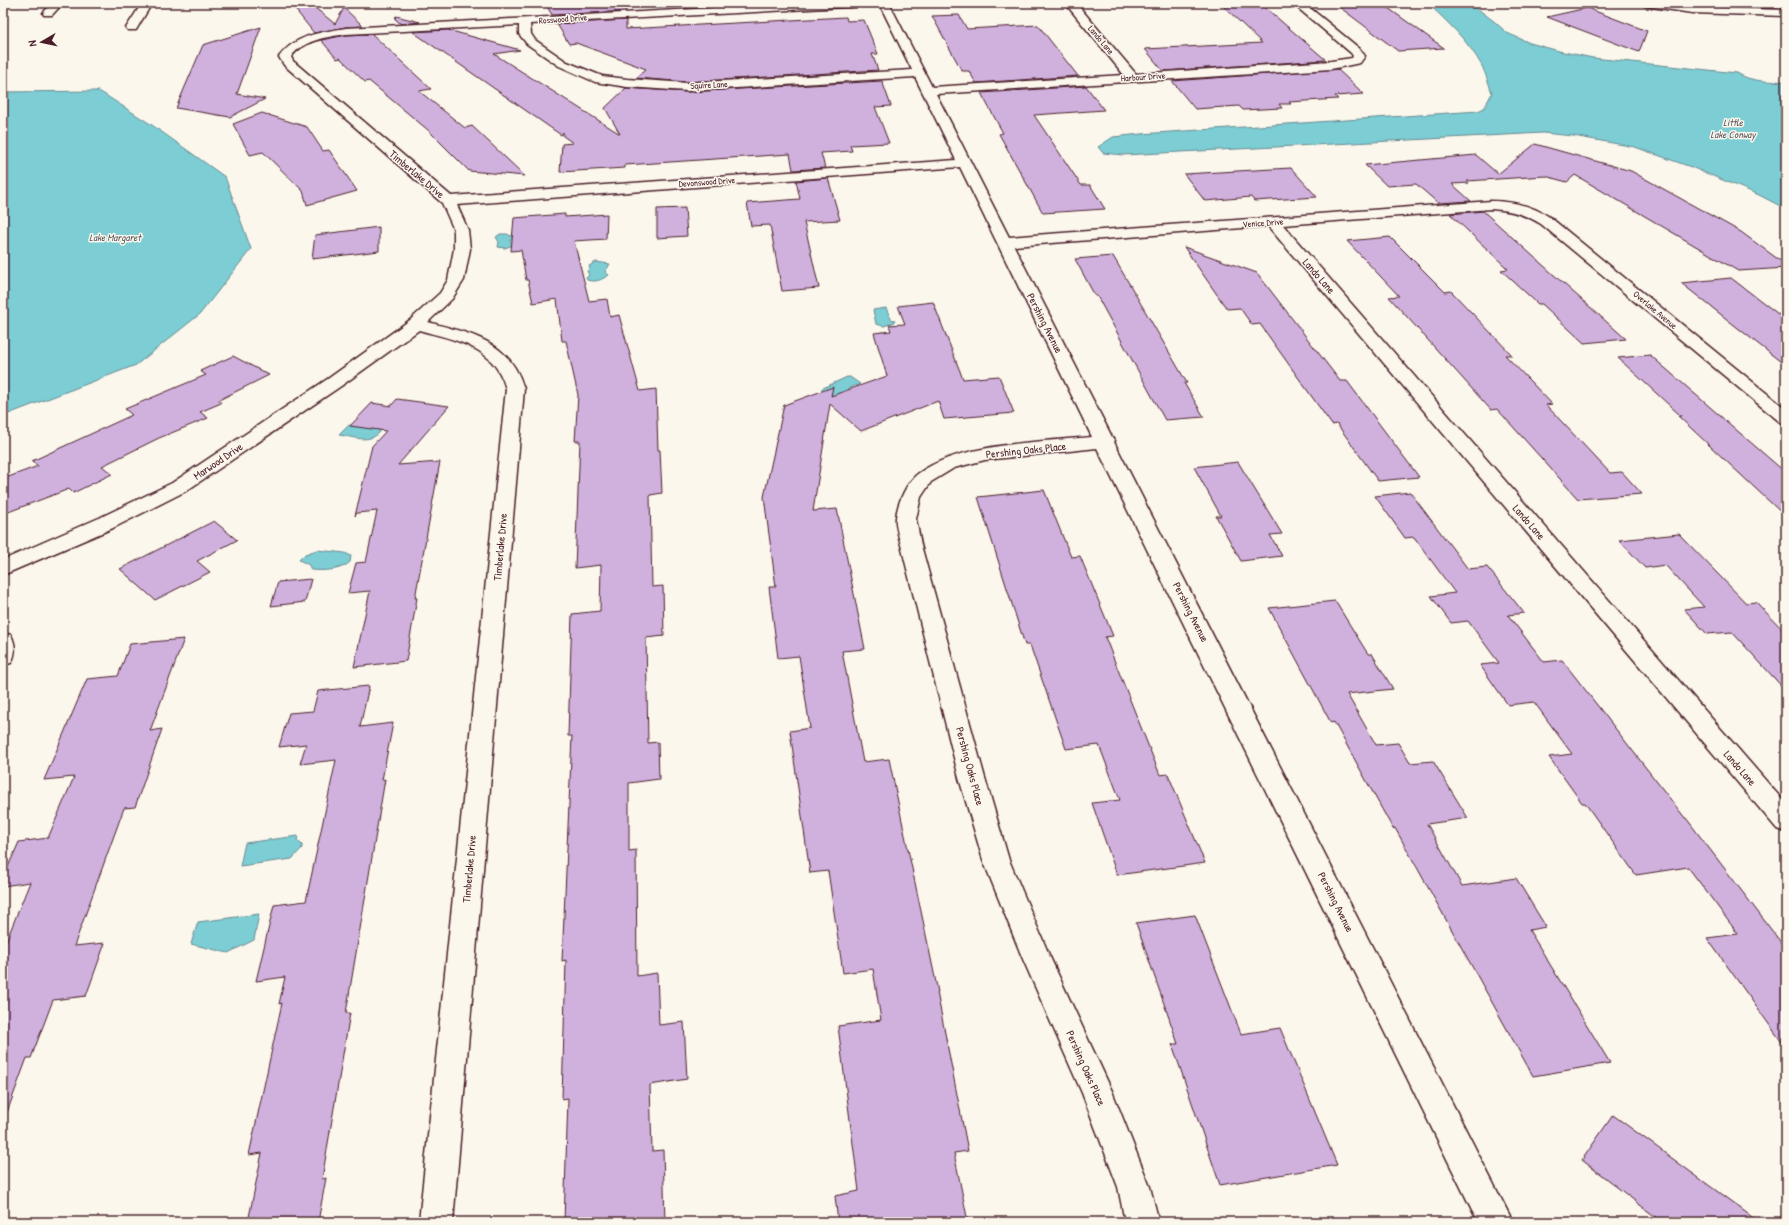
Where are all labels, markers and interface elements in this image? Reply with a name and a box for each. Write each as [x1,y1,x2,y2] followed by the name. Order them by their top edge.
[538,11,588,27] street label: Rosswood Drive
[22,22,62,62] north arrow
[1085,23,1117,57] street label: Lando Lane
[25,39,39,48] text: N
[1120,69,1166,85] street label: Harbour Drive
[690,78,728,92] street label: Squire Lane
[1711,116,1757,142] water label: Little Lake Conway
[387,147,448,202] street label: Timberlake Drive
[678,174,736,190] street label: Devonswood Drive
[1242,216,1284,230] street label: Venice Drive
[89,231,142,245] water label: Lake Margaret
[1300,255,1339,297] street label: Lando Lane
[1631,288,1680,332] street label: Overlake Avenue
[1024,291,1066,356] street label: Pershing Avenue
[191,439,246,483] street label: Marwood Drive
[985,439,1067,461] street label: Pershing Oaks Place
[1510,501,1549,543] street label: Lando Lane
[490,512,510,581] street label: Timberlake Drive
[1170,580,1212,645] street label: Pershing Avenue
[953,725,987,807] street label: Pershing Oaks Place
[1721,747,1760,789] street label: Lando Lane
[459,834,479,903] street label: Timberlake Drive
[1315,870,1357,935] street label: Pershing Avenue
[1063,1028,1109,1108] street label: Pershing Oaks Place

